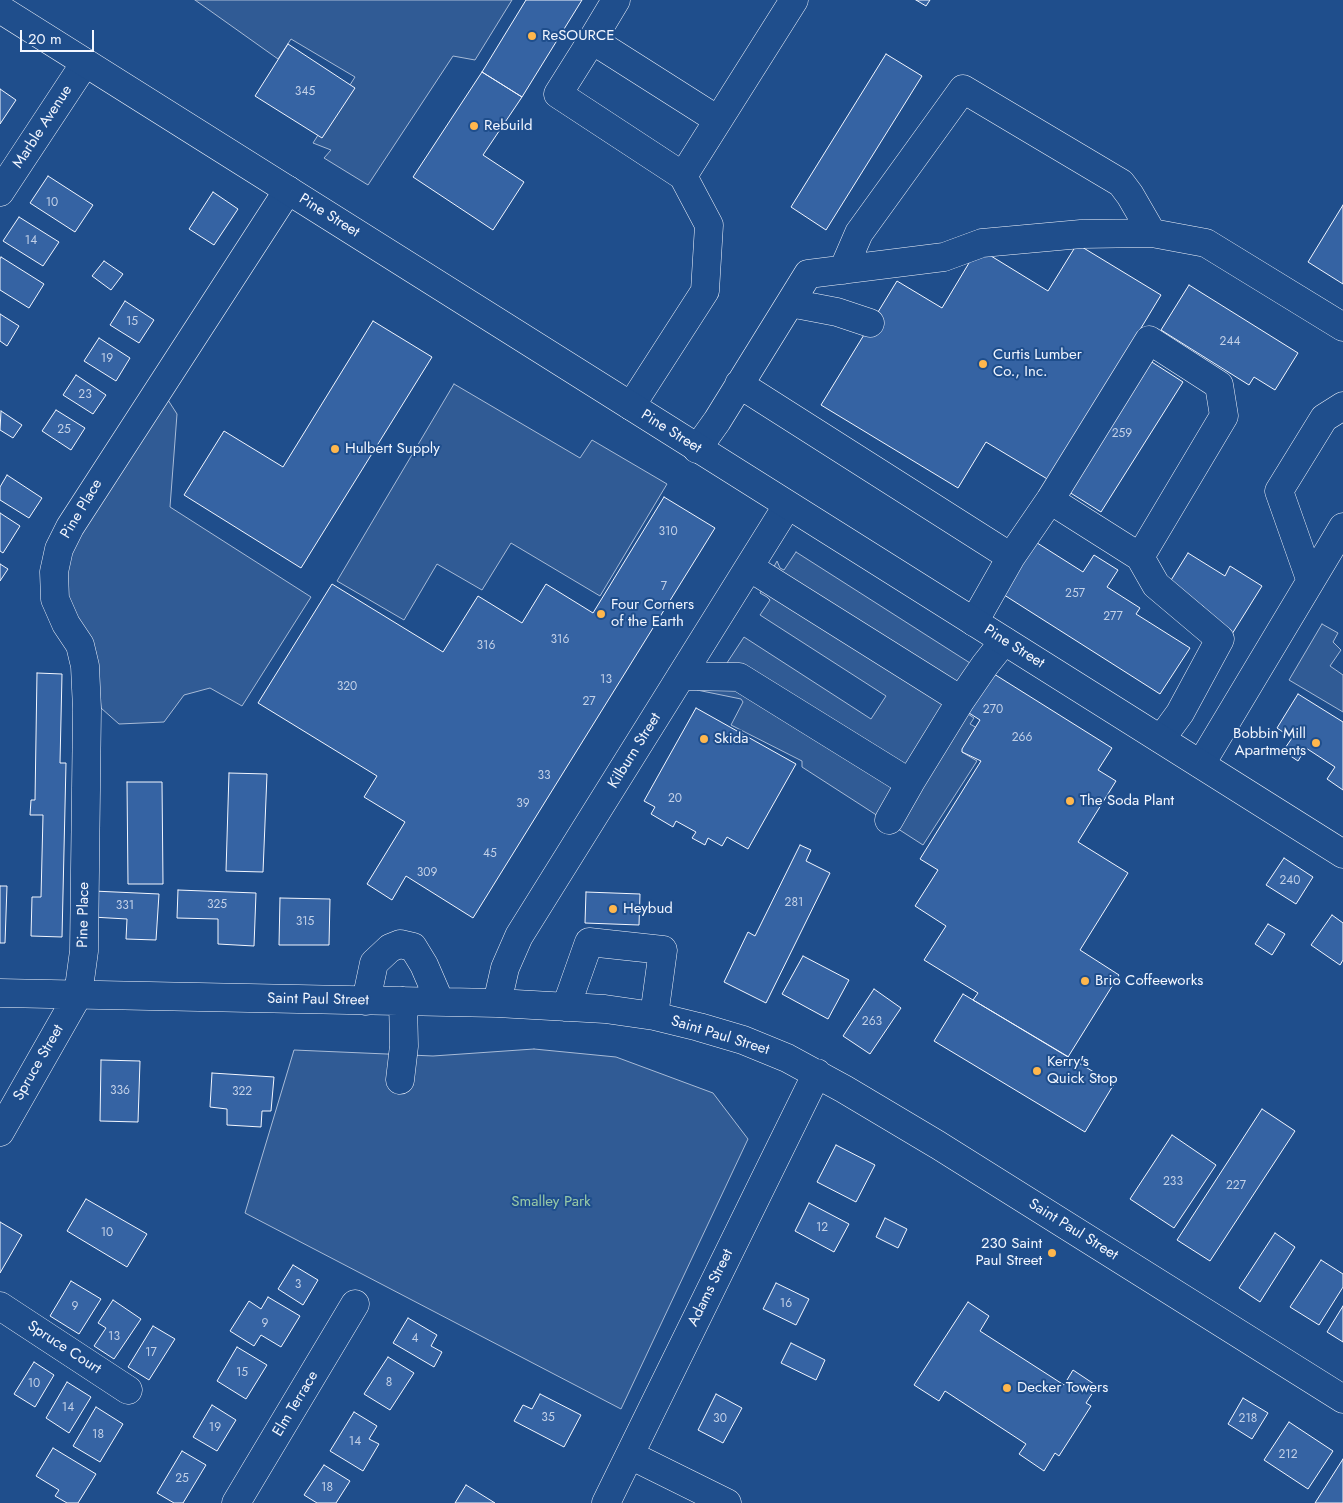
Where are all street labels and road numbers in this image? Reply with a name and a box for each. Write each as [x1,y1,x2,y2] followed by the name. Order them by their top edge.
[9,82,77,172] street label: Marble Avenue
[295,190,363,242] street label: Pine Street
[637,406,705,458] street label: Pine Street
[57,476,107,542] street label: Pine Place
[980,621,1048,673] street label: Pine Street
[605,710,665,792] street label: Kilburn Street
[74,882,94,948] street label: Pine Place
[267,990,369,1010] street label: Saint Paul Street
[669,1012,771,1060] street label: Saint Paul Street
[10,1022,68,1104] street label: Spruce Street
[1025,1195,1121,1265] street label: Saint Paul Street
[685,1246,737,1330] street label: Adams Street
[24,1318,104,1378] street label: Spruce Court
[269,1368,323,1440] street label: Elm Terrace

